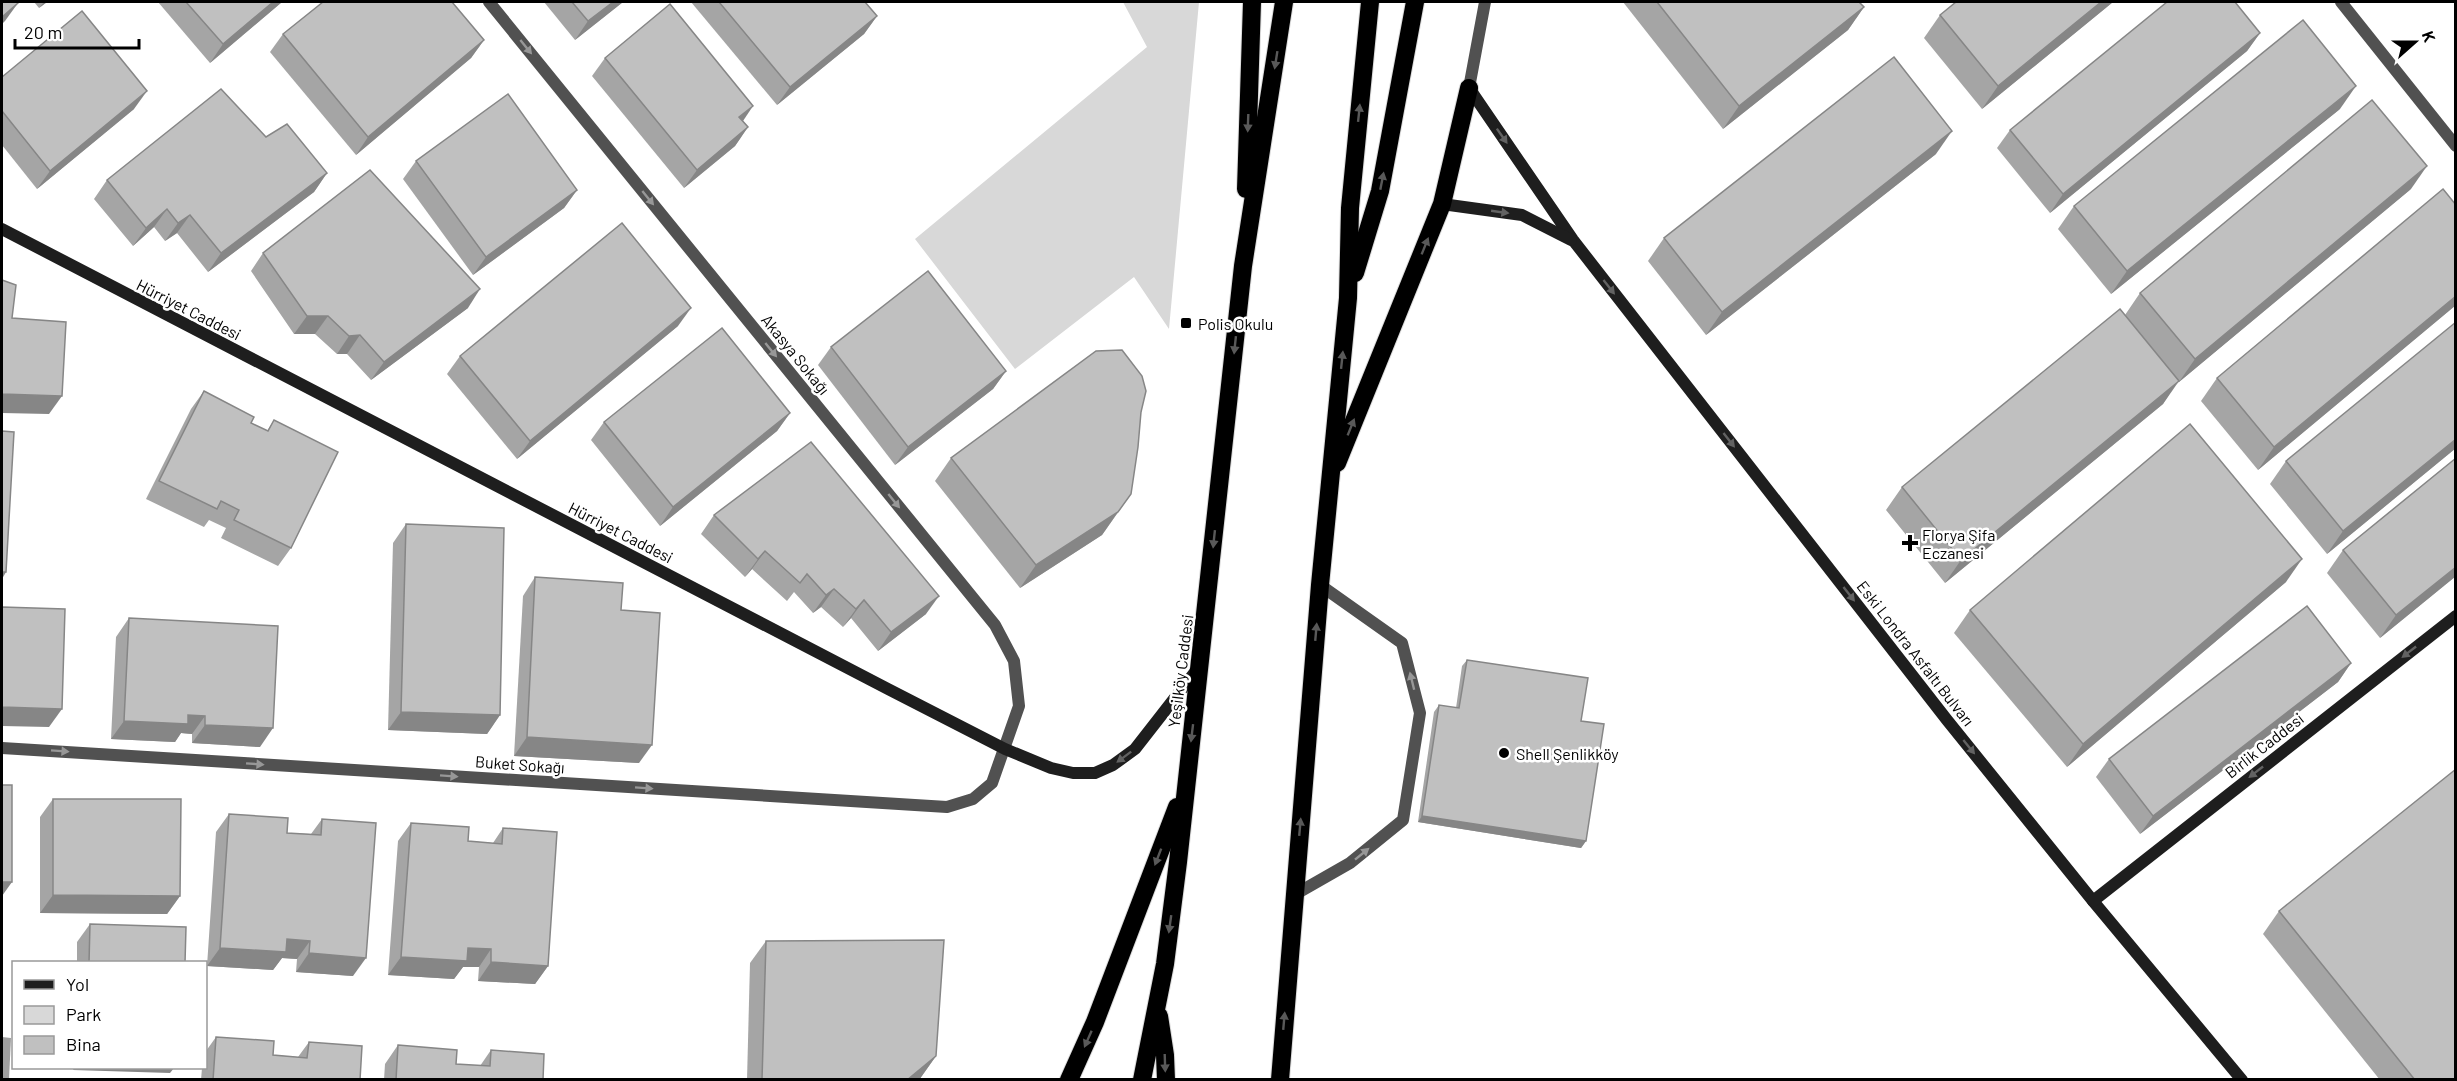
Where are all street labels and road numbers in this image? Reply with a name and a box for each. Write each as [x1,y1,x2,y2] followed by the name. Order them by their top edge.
[134,274,244,344] street label: Hürriyet Caddesi
[758,310,834,398] street label: Akasya Sokağı
[566,497,676,567] street label: Hürriyet Caddesi
[1853,577,1979,729] street label: Eski Londra Asfaltı Bulvarı
[1164,613,1196,729] street label: Yeşilköy Caddesi
[2221,708,2307,782] street label: Birlik Caddesi
[475,751,565,777] street label: Buket Sokağı

